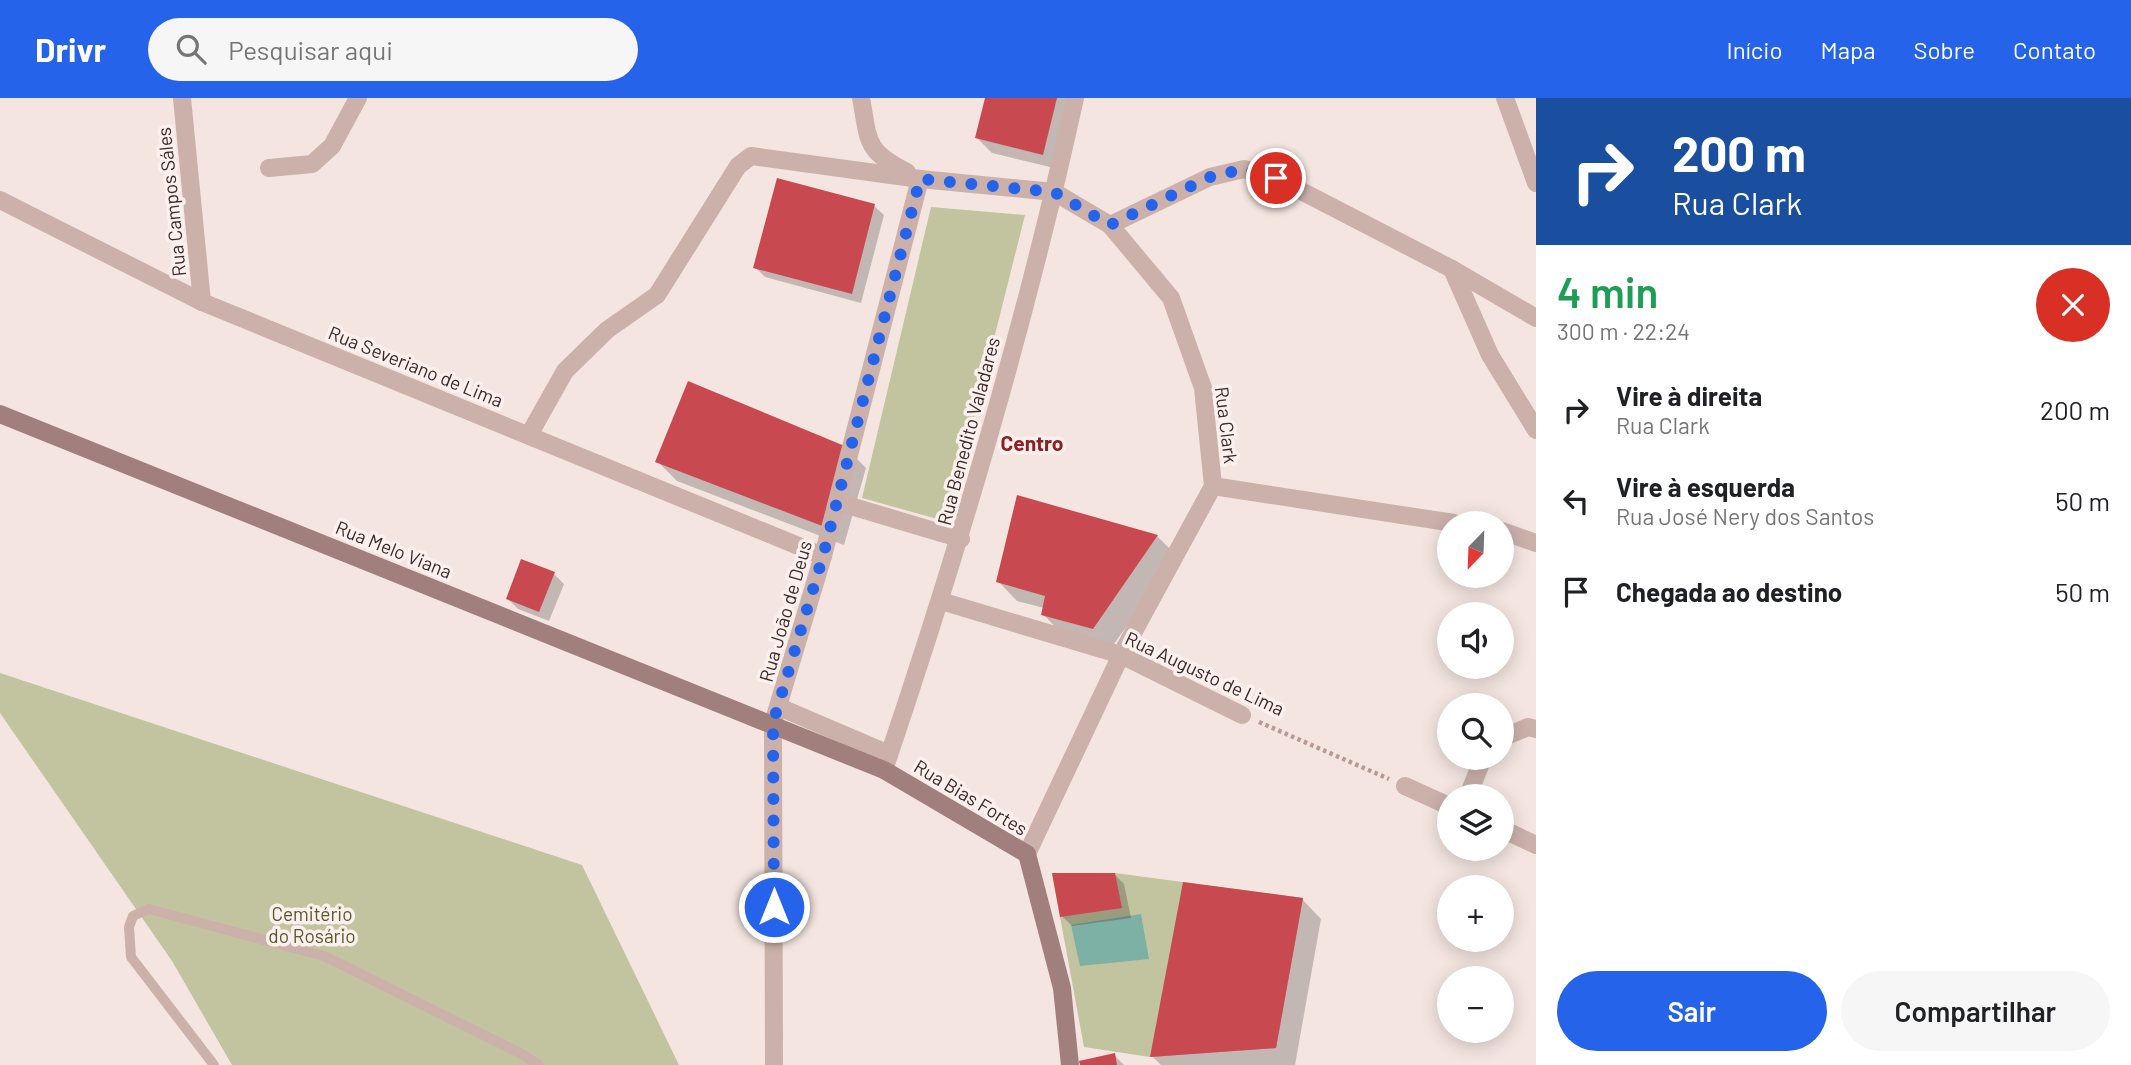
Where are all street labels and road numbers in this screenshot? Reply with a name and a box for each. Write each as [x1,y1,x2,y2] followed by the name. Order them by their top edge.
[152,126,190,278] street label: Rua Campos Sáles
[325,320,507,412] street label: Rua Severiano de Lima
[932,334,1004,528] street label: Rua Benedito Valadares
[1211,385,1243,465] street label: Rua Clark
[333,515,455,583] street label: Rua Melo Viana
[754,538,816,684] street label: Rua João de Deus
[1122,626,1288,720] street label: Rua Augusto de Lima
[910,754,1032,840] street label: Rua Bias Fortes

